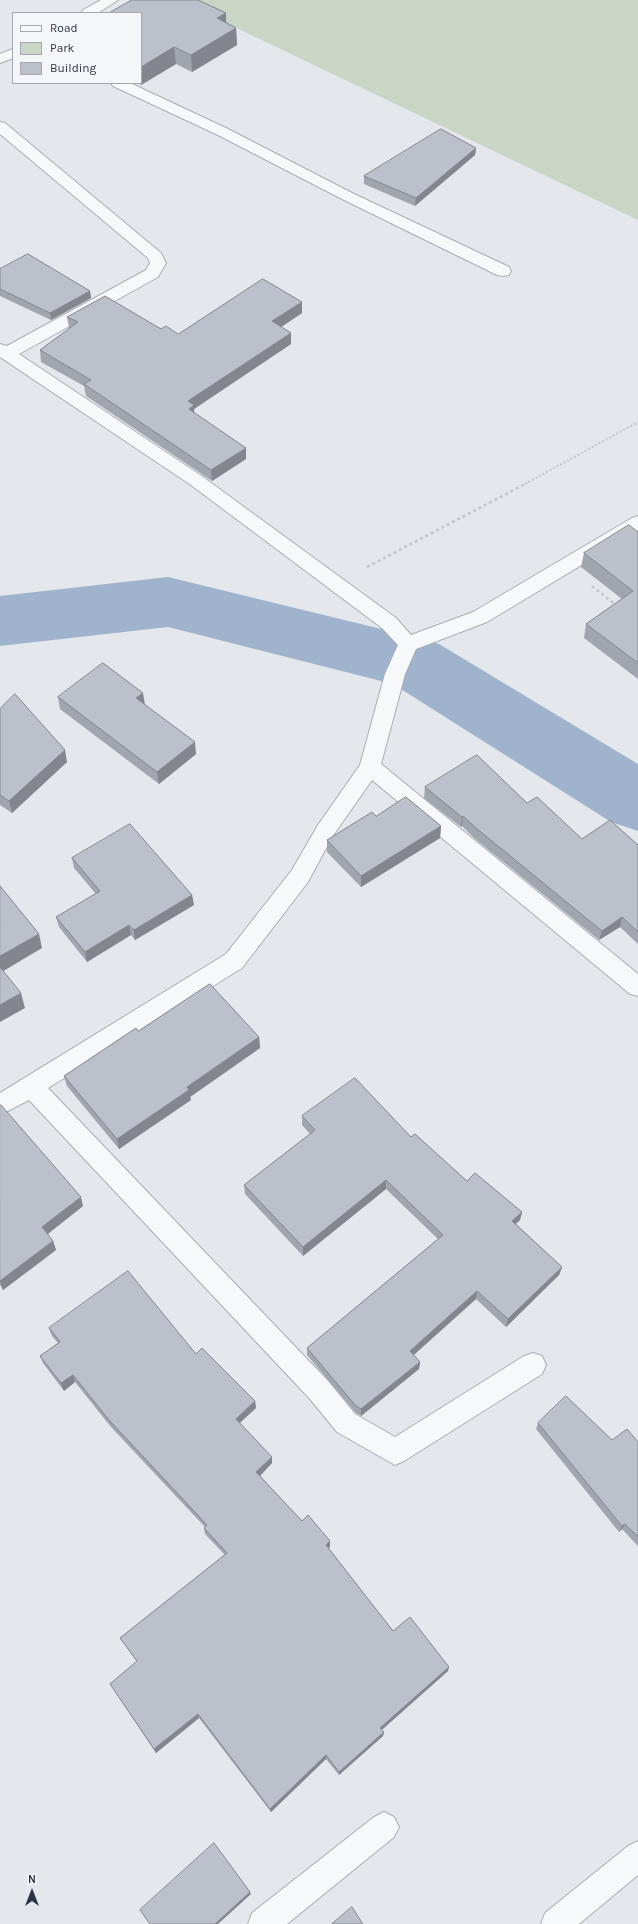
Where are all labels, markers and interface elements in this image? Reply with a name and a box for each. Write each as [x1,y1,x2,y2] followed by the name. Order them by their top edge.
[12,12,142,84] legend
[50,21,78,35] text: Road
[50,41,74,55] text: Park
[50,61,96,75] text: Building
[12,1872,52,1912] north arrow
[28,1873,36,1886] text: N

